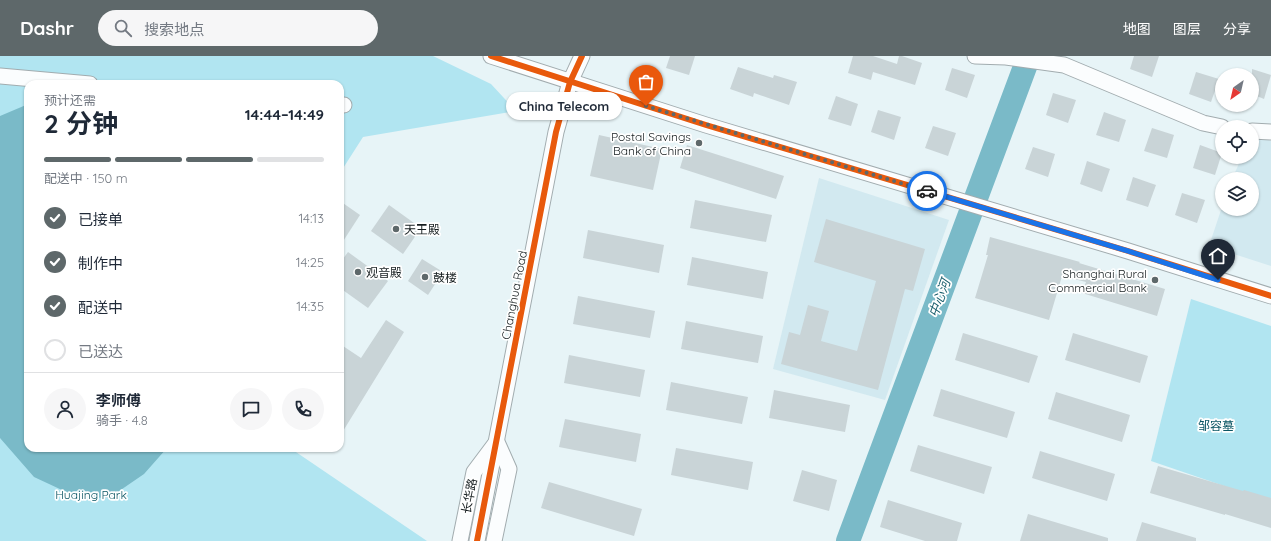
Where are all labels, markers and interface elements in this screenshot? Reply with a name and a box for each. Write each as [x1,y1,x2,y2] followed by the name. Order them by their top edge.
[98,10,378,46] search box
[20,16,74,40] text: Dashr
[112,17,134,39] icon: search
[144,20,204,39] text: 搜索地点
[1123,20,1151,38] text: 地图
[1173,20,1201,38] text: 图层
[1223,20,1251,38] text: 分享
[629,65,663,106] pin
[1215,68,1259,112] north arrow
[1215,68,1259,216] map controls
[635,71,657,93] icon: bag
[44,92,96,108] text: 预计还需
[506,92,622,120] callout: China Telecom
[519,98,609,114] text: China Telecom
[245,105,324,124] text: 14:44–14:49
[44,107,118,140] text: 2 分钟
[1215,120,1259,164] button: locate
[611,129,691,158] place label: Postal Savings Bank of China
[694,138,704,148] marker: Postal Savings Bank of China
[44,170,128,186] text: 配送中 · 150 m
[907,171,947,211] courier
[1215,172,1259,216] button: layers
[916,180,938,202] icon: car
[44,207,66,229] icon: check
[78,210,123,229] text: 已接单
[298,210,324,226] text: 14:13
[404,222,440,237] place label: 天王殿
[391,224,401,234] marker: 天王殿
[1201,239,1235,280] pin
[1207,245,1229,267] icon: home
[498,249,530,341] street label: Changhua Road
[44,251,66,273] icon: check
[78,254,123,273] text: 制作中
[296,254,324,270] text: 14:25
[366,265,402,280] place label: 观音殿
[1048,266,1147,295] place label: Shanghai Rural Commercial Bank
[353,267,363,277] marker: 观音殿
[433,270,457,285] place label: 鼓楼
[420,272,430,282] marker: 鼓楼
[925,274,954,319] water label: 中心河
[1150,275,1160,285] marker: Shanghai Rural Commercial Bank
[44,295,66,317] icon: check
[78,298,123,317] text: 配送中
[296,298,324,314] text: 14:35
[78,342,123,361] text: 已送达
[44,388,86,430] button: person
[230,388,272,430] button: chat
[282,388,324,430] button: phone
[96,391,141,410] text: 李师傅
[96,412,148,428] text: 骑手 · 4.8
[1198,418,1234,433] park label: 邹容墓
[458,477,480,515] street label: 长华路
[55,487,127,502] park label: Huajing Park

